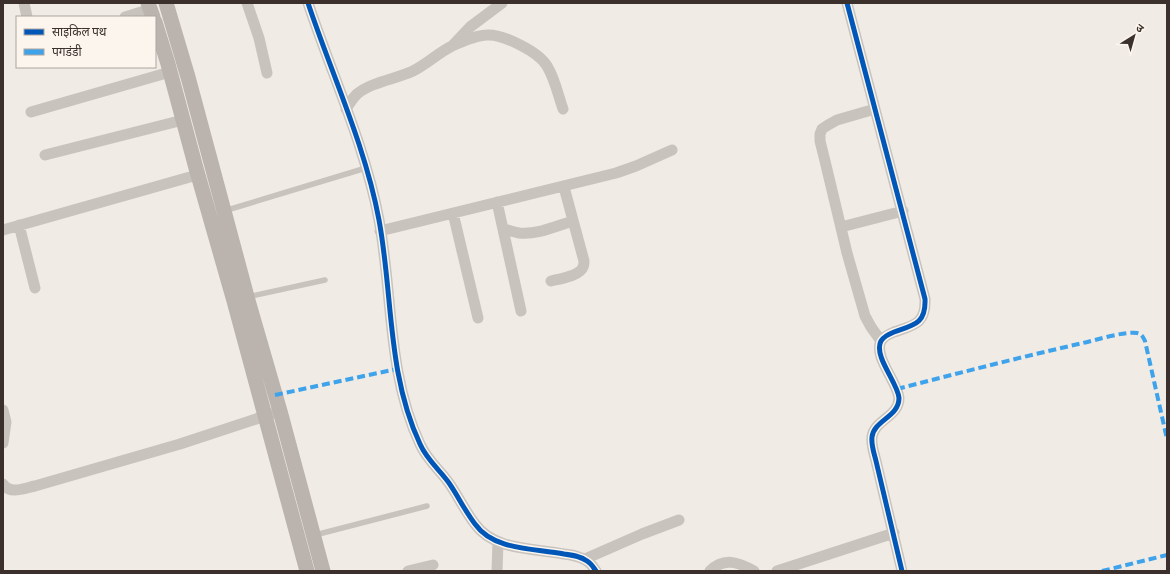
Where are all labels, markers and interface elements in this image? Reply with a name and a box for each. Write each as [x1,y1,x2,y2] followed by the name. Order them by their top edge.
[16,16,156,68] legend
[1114,16,1154,56] north arrow
[1134,20,1147,35] text: उ
[52,24,107,39] text: साइकिल पथ
[52,44,82,58] text: पगडंडी

